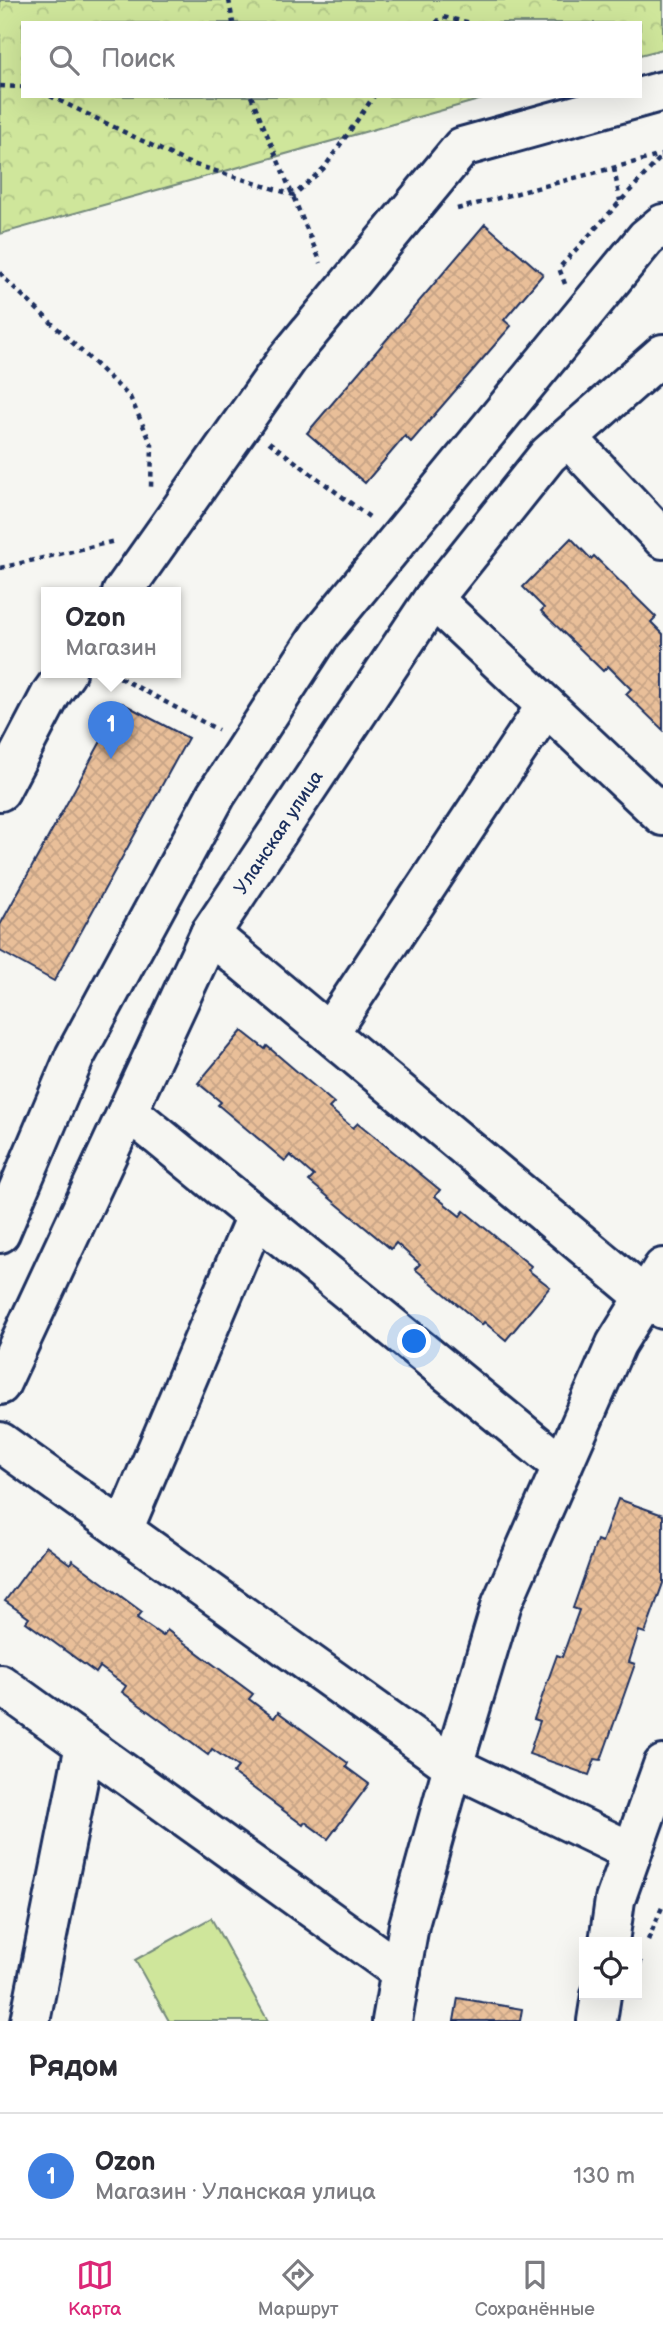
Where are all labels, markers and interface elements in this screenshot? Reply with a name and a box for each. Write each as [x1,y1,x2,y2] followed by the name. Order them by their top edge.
[21,21,642,98] search box
[45,41,83,79] icon: search
[101,44,175,75] text: Поиск
[41,587,181,678] popup
[65,603,126,634] text: Ozon
[65,634,157,662] text: Магазин
[88,701,134,759] pin: 1
[230,767,329,899] street label: Уланская улица
[397,1324,431,1358] your location
[579,1937,642,2000] map controls
[579,1937,642,2000] button: locate
[28,2049,118,2085] text: Рядом
[95,2147,156,2178] text: Ozon
[46,2162,56,2190] text: 1
[573,2162,635,2190] text: 130 m
[95,2178,376,2206] text: Магазин · Уланская улица
[68,2256,122,2321] tab: Карта
[258,2256,339,2321] tab: Маршрут
[475,2256,595,2321] tab: Сохранённые

